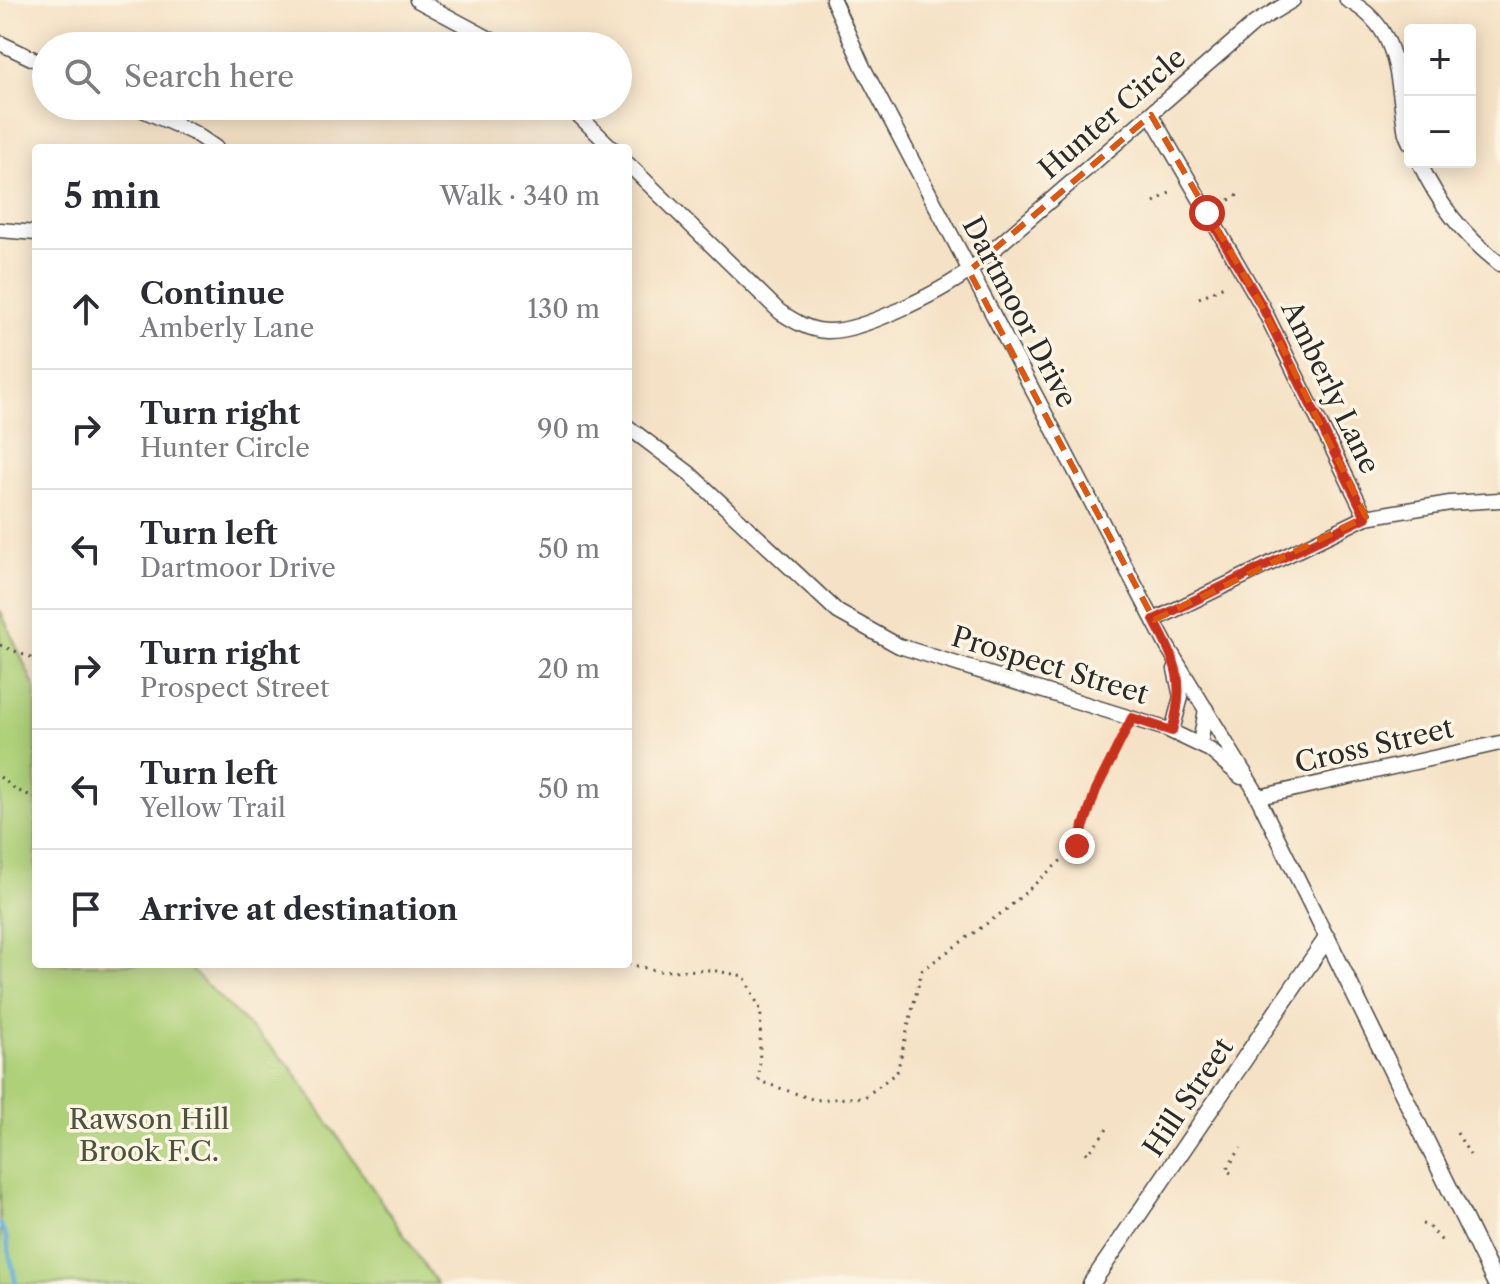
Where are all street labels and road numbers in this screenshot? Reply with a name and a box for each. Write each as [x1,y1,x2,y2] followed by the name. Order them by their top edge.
[1032,40,1192,186] street label: Hunter Circle
[955,211,1085,413] street label: Dartmoor Drive
[1274,294,1387,479] street label: Amberly Lane
[948,619,1152,711] street label: Prospect Street
[1292,710,1457,780] street label: Cross Street
[1136,1031,1240,1163] street label: Hill Street

